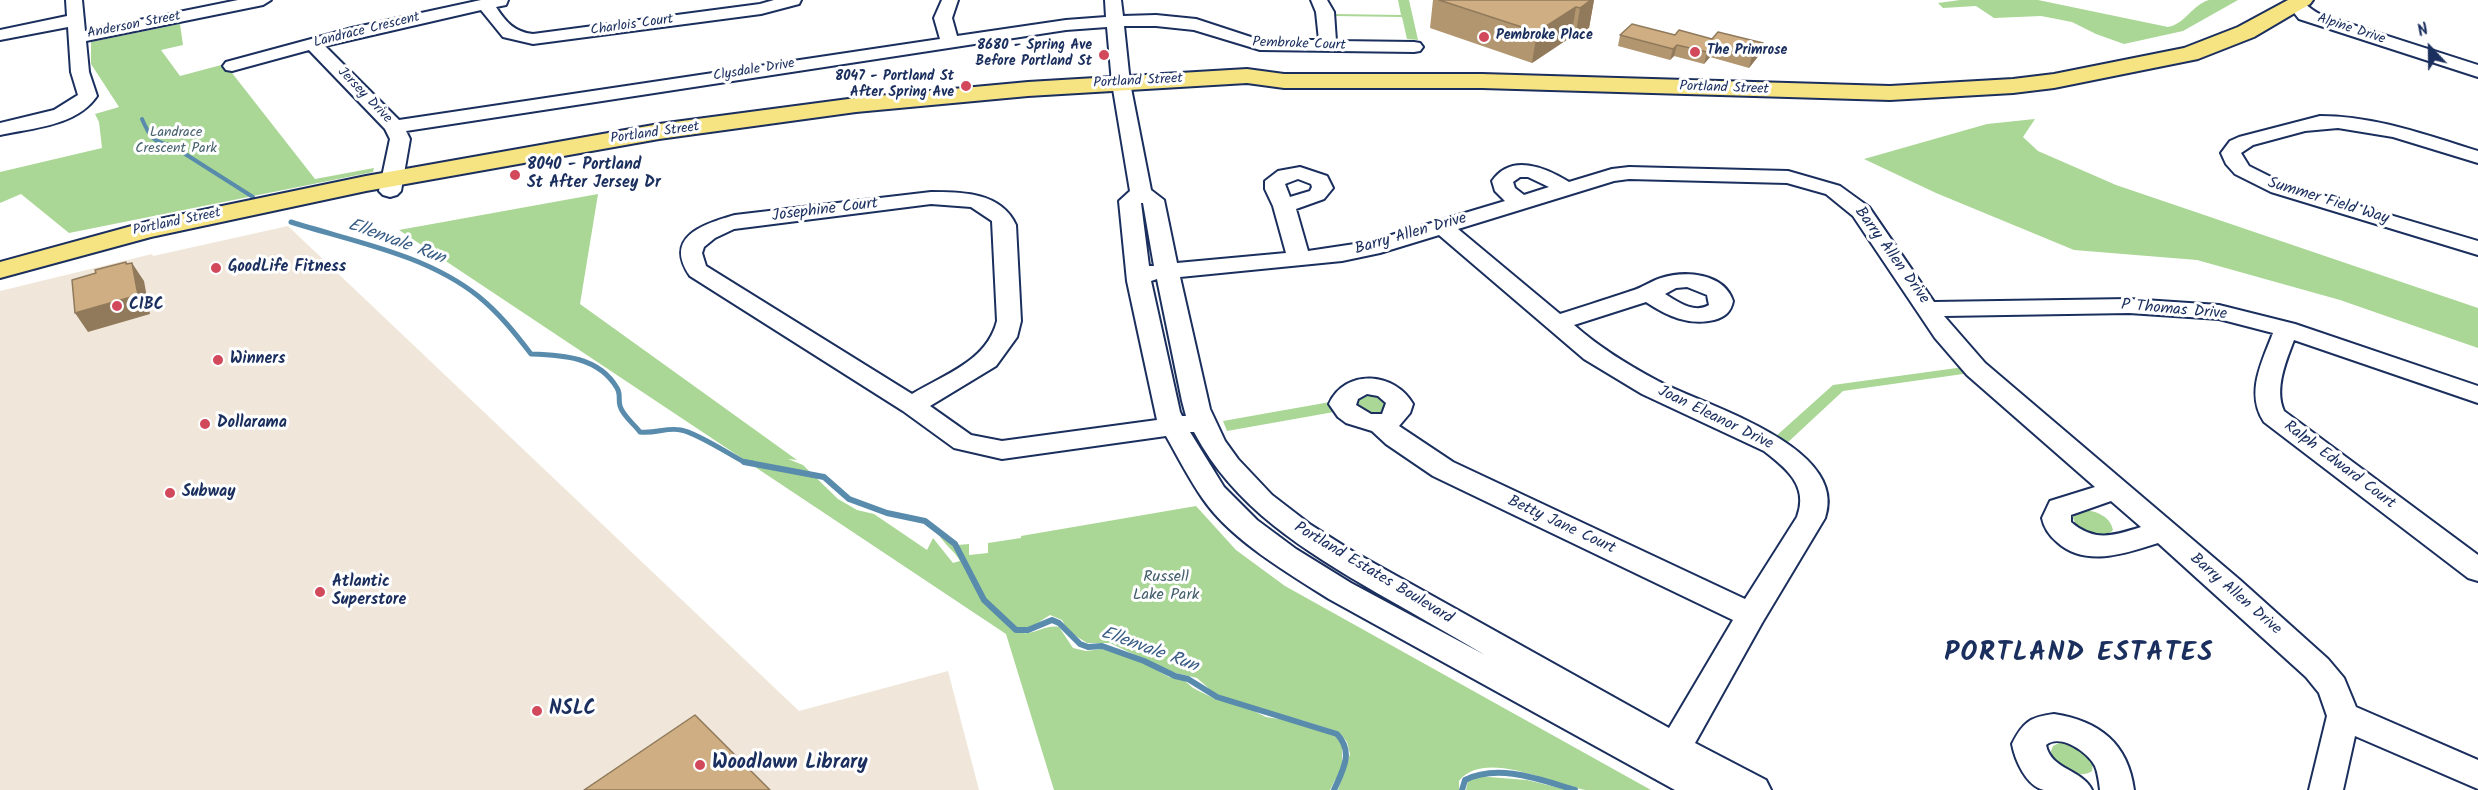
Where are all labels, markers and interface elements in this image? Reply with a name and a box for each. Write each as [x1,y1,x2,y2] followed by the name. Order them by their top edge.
[86,9,182,43] street label: Anderson Street
[312,10,422,52] street label: Landrace Crescent
[2315,11,2387,49] street label: Alpine Drive
[590,12,674,40] street label: Charlois Court
[2414,17,2432,44] text: N
[2400,18,2460,78] north arrow
[1496,29,1593,45] place label: Pembroke Place
[1477,30,1491,44] marker: Pembroke Place
[1252,35,1346,55] street label: Pembroke Court
[976,39,1092,72] place label: 8680 - Spring Ave Before Portland St
[1707,44,1787,60] place label: The Primrose
[1688,45,1702,59] marker: The Primrose
[1097,48,1111,62] marker: 8680 - Spring Ave Before Portland St
[712,56,796,86] street label: Clysdale Drive
[333,65,395,127] street label: Jersey Drive
[835,70,954,102] place label: 8047 - Portland St After Spring Ave
[1093,71,1183,93] street label: Portland Street
[959,79,973,93] marker: 8047 - Portland St After Spring Ave
[1679,79,1769,99] street label: Portland Street
[609,119,701,149] street label: Portland Street
[135,126,217,158] park label: Landrace Crescent Park
[527,156,661,194] place label: 8040 - Portland St After Jersey Dr
[508,168,522,182] marker: 8040 - Portland St After Jersey Dr
[2265,174,2391,230] street label: Summer Field Way
[771,195,879,227] street label: Josephine Court
[1849,204,1933,308] street label: Barry Allen Drive
[131,205,223,241] street label: Portland Street
[1353,210,1469,260] street label: Barry Allen Drive
[345,215,447,271] water label: Ellenvale Run
[228,258,346,278] place label: GoodLife Fitness
[209,261,223,275] marker: GoodLife Fitness
[129,296,164,316] place label: CIBC
[2120,297,2228,325] street label: P Thomas Drive
[110,299,124,313] marker: CIBC
[230,350,286,370] place label: Winners
[211,353,225,367] marker: Winners
[1654,383,1776,455] street label: Joan Eleanor Drive
[217,414,287,434] place label: Dollarama
[198,417,212,431] marker: Dollarama
[2279,418,2399,514] street label: Ralph Edward Court
[182,483,236,503] place label: Subway
[163,486,177,500] marker: Subway
[1504,493,1618,559] street label: Betty Jane Court
[1290,519,1456,629] street label: Portland Estates Boulevard
[2185,550,2285,640] street label: Barry Allen Drive
[1133,568,1199,606] park label: Russell Lake Park
[332,573,406,611] place label: Atlantic Superstore
[313,585,327,599] marker: Atlantic Superstore
[1098,623,1200,679] water label: Ellenvale Run
[1944,639,2214,671] district label: PORTLAND ESTATES
[549,699,596,723] place label: NSLC
[530,704,544,718] marker: NSLC
[712,753,868,777] place label: Woodlawn Library
[693,758,707,772] marker: Woodlawn Library

